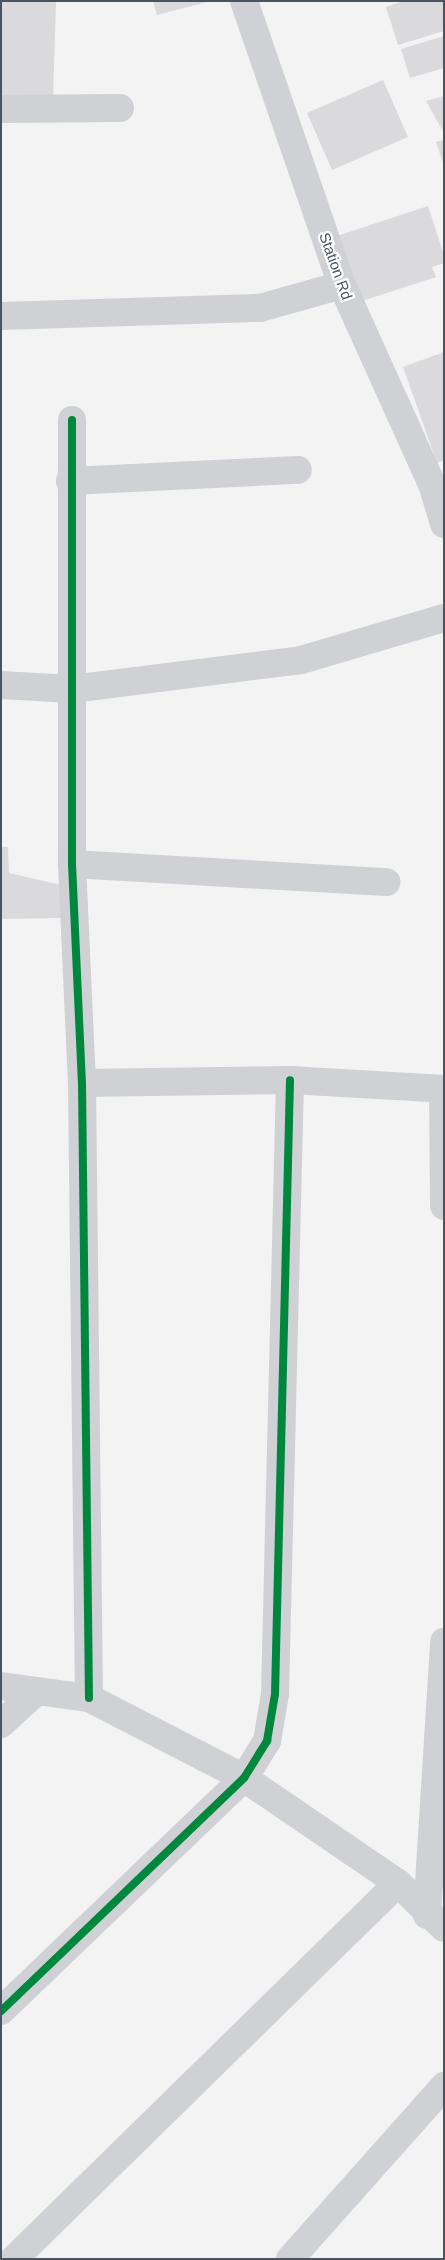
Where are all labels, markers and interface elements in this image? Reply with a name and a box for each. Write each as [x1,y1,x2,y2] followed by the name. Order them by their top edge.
[316,230,356,302] street label: Station Rd

